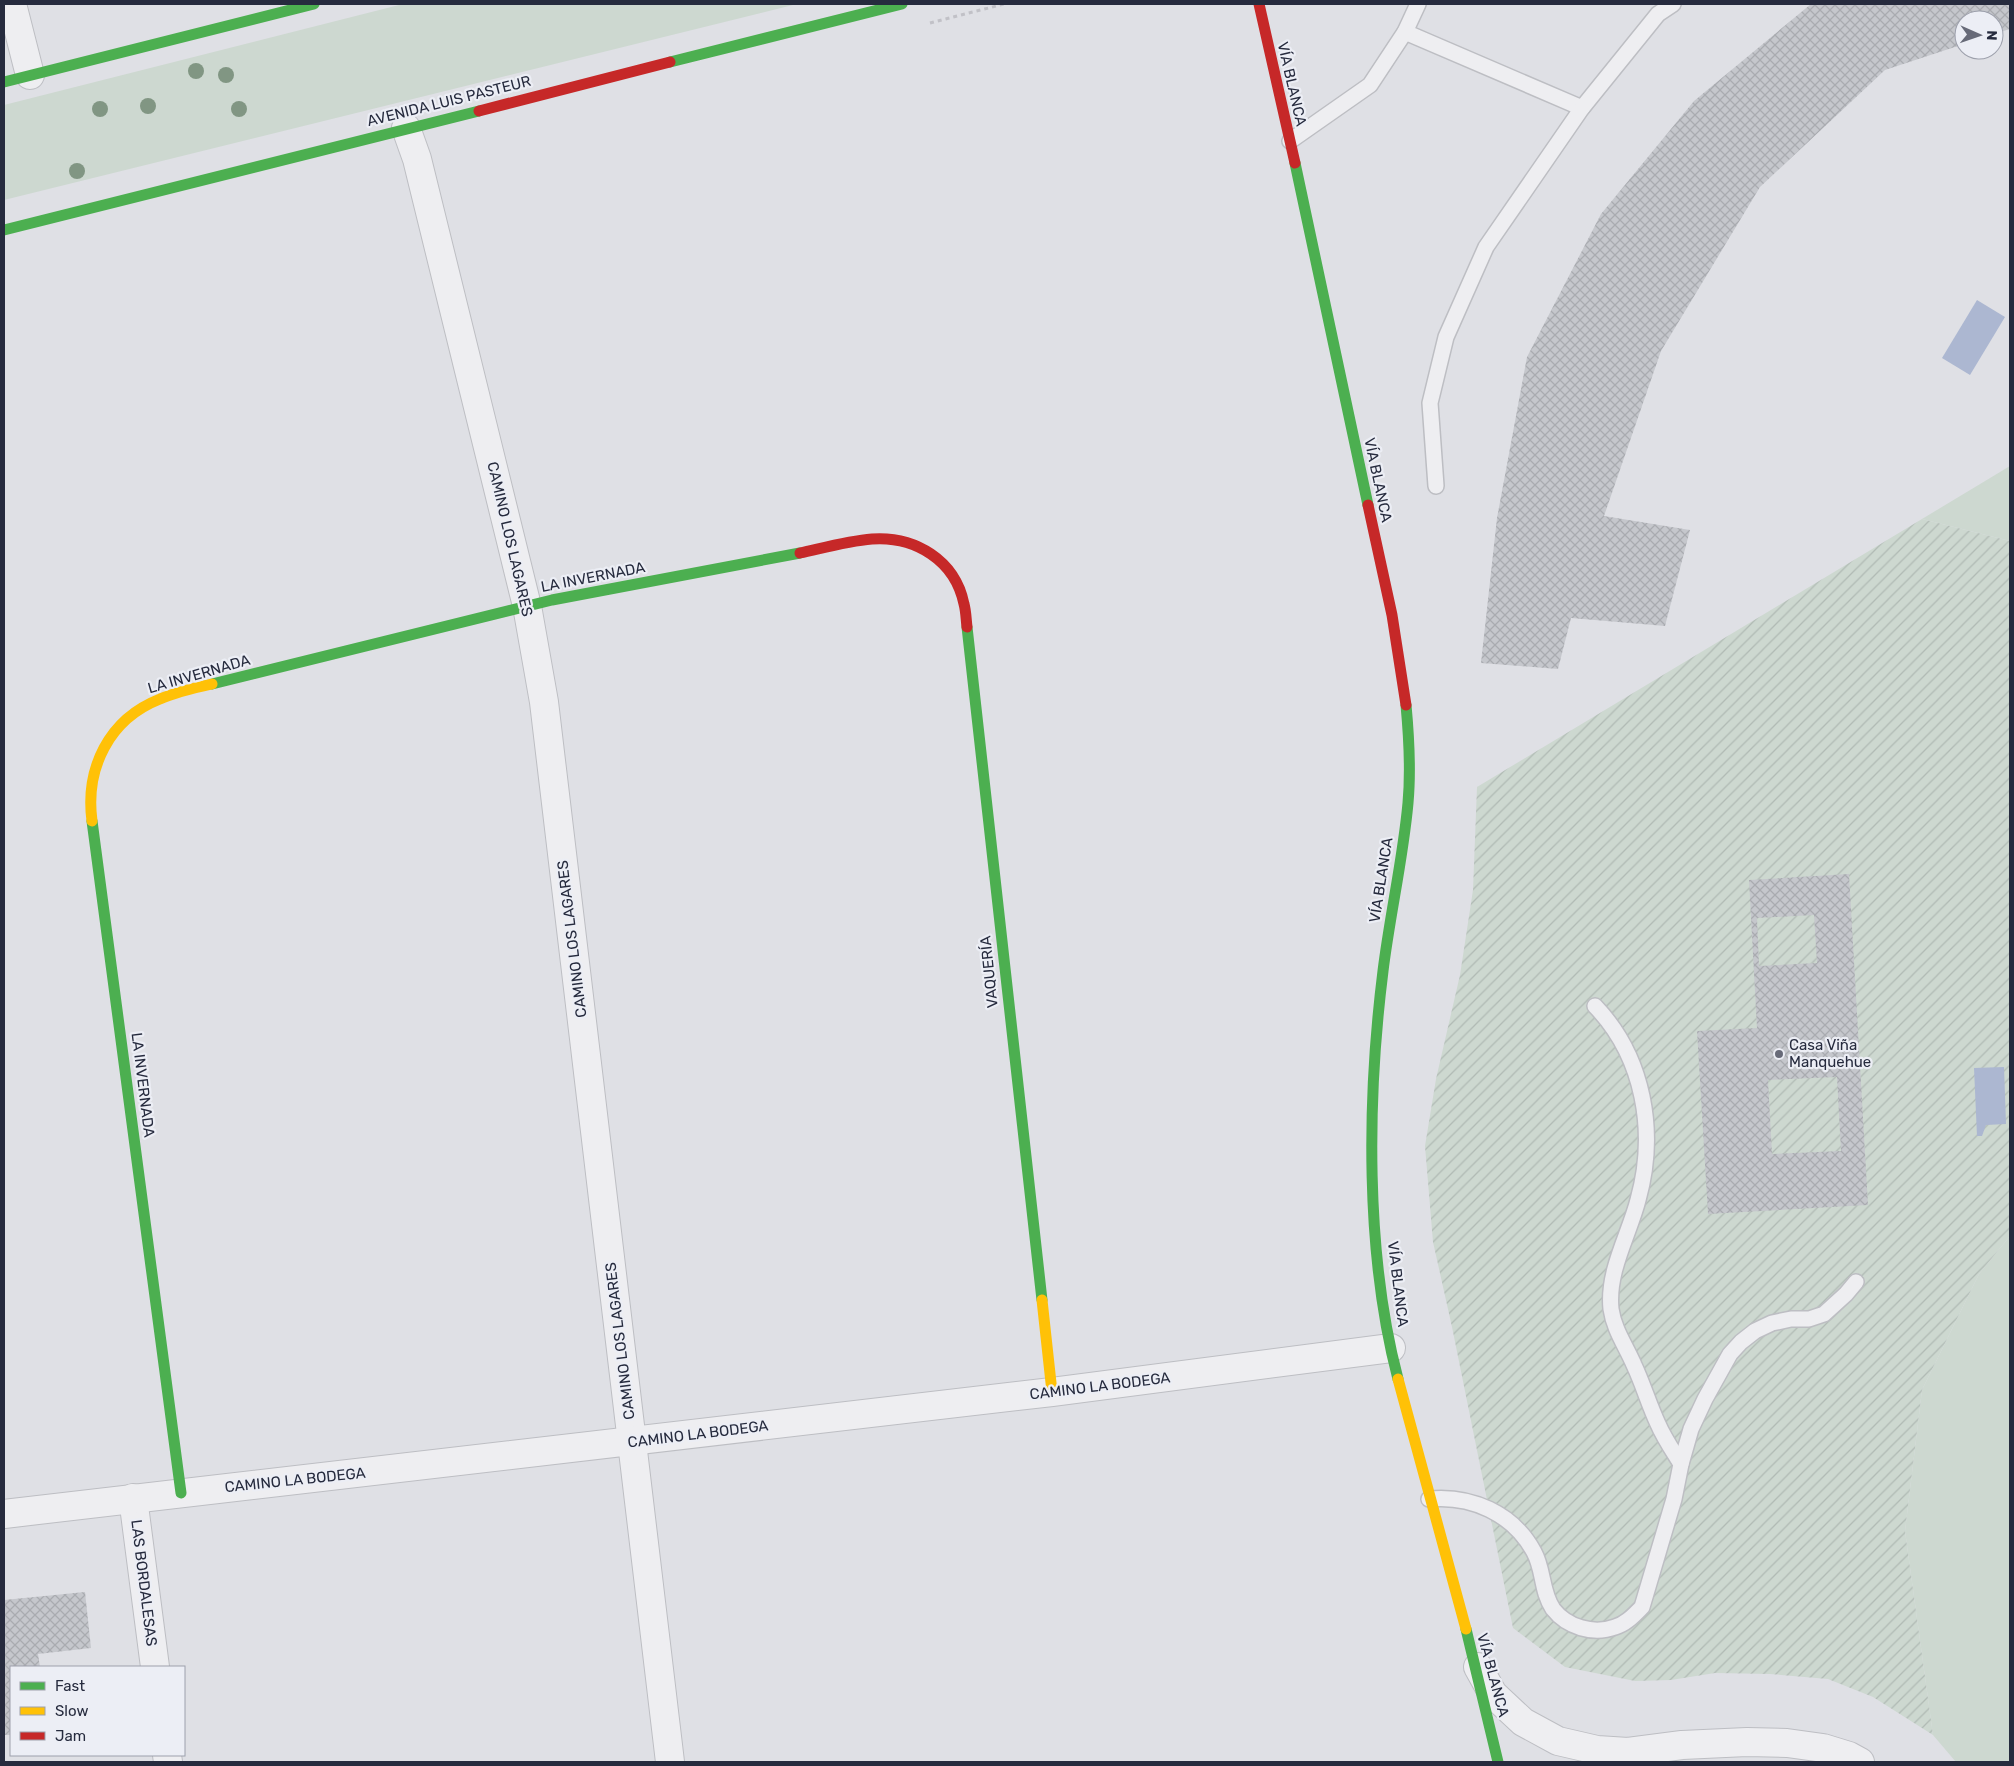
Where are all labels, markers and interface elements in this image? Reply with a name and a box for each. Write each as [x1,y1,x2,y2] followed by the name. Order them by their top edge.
[1954,10,2004,60] north arrow
[1983,30,2000,41] text: N
[1274,40,1310,128] street label: VÍA BLANCA
[365,72,533,130] street label: AVENIDA LUIS PASTEUR
[1360,436,1396,524] street label: VÍA BLANCA
[483,460,537,618] street label: CAMINO LOS LAGARES
[539,558,647,596] street label: LA INVERNADA
[146,651,252,697] street label: LA INVERNADA
[1365,836,1397,924] street label: VÍA BLANCA
[553,859,591,1019] street label: CAMINO LOS LAGARES
[976,935,1002,1009] street label: VAQUERÍA
[128,1031,158,1139] street label: LA INVERNADA
[1789,1036,1871,1071] place label: Casa Viña Manquehue
[1773,1048,1785,1060] marker: Casa Viña Manquehue
[1384,1240,1412,1328] street label: VÍA BLANCA
[601,1261,639,1421] street label: CAMINO LOS LAGARES
[1029,1368,1171,1404] street label: CAMINO LA BODEGA
[627,1416,769,1452] street label: CAMINO LA BODEGA
[224,1464,366,1496] street label: CAMINO LA BODEGA
[127,1519,161,1647] street label: LAS BORDALESAS
[1473,1631,1513,1719] street label: VÍA BLANCA
[10,1666,185,1756] legend
[55,1677,85,1695] text: Fast
[55,1702,88,1720] text: Slow
[55,1727,86,1745] text: Jam

